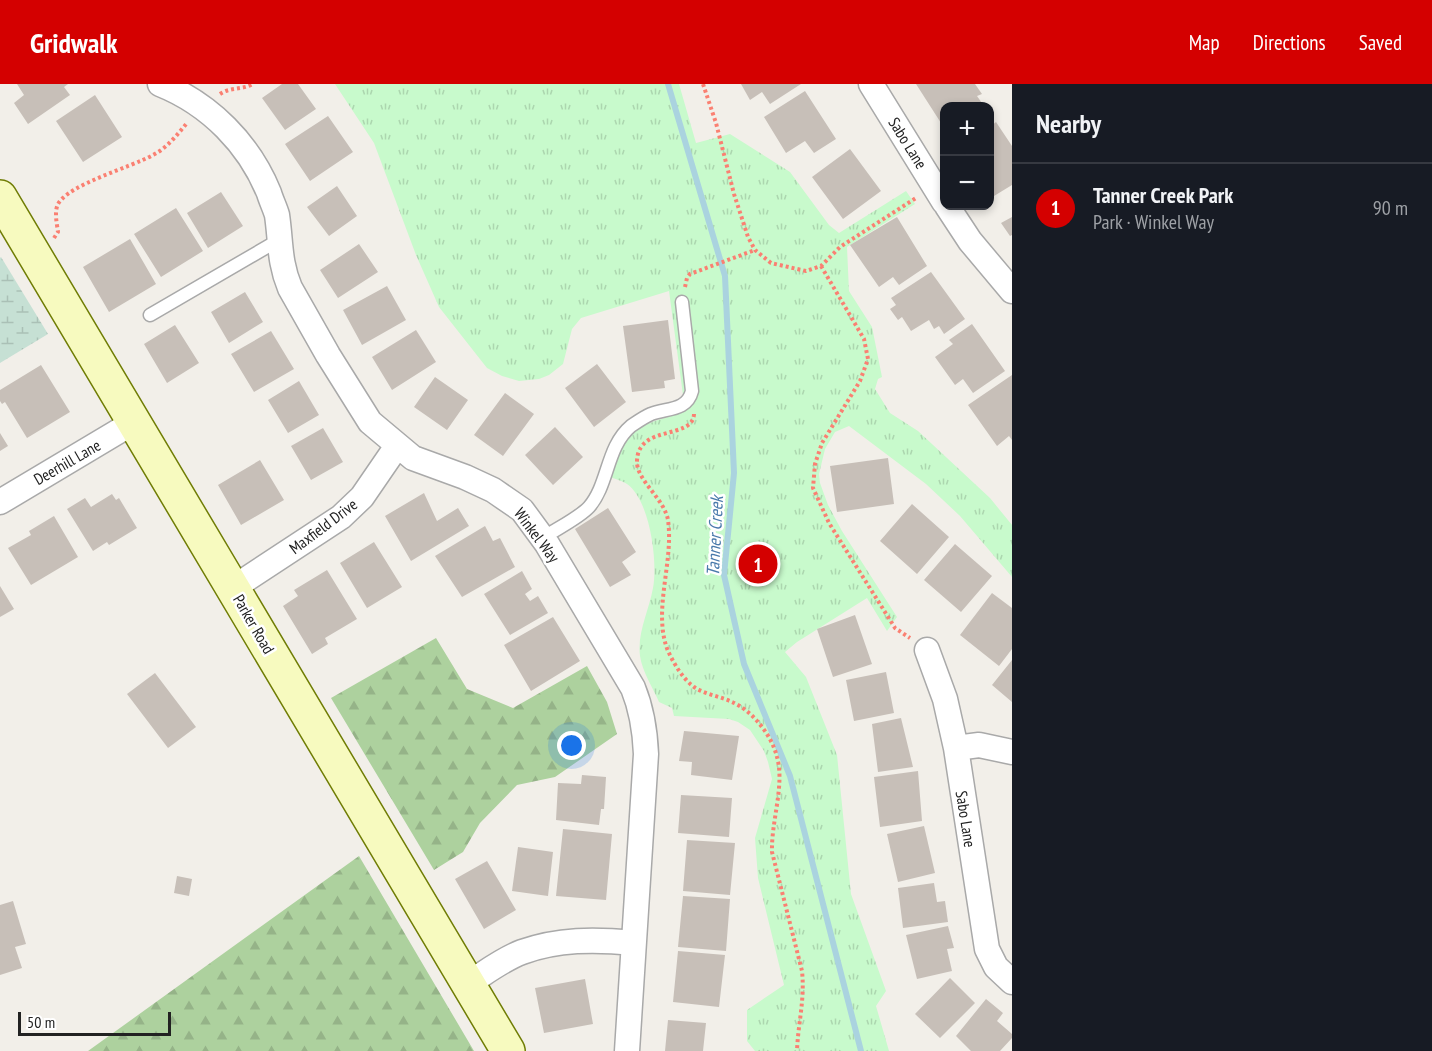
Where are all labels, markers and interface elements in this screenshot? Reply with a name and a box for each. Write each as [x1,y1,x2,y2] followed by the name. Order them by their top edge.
[30,24,118,61] text: Gridwalk
[1189,29,1220,56] text: Map
[1253,29,1326,56] text: Directions
[1359,29,1402,56] text: Saved
[940,102,994,210] map controls
[940,102,994,156] button: +
[1036,107,1101,140] text: Nearby
[884,114,932,172] street label: Sabo Lane
[940,156,994,210] button: −
[1093,181,1233,209] text: Tanner Creek Park
[1051,195,1060,221] text: 1
[1373,195,1408,221] text: 90 m
[1093,209,1214,235] text: Park · Winkel Way
[30,435,104,489] street label: Deerhill Lane
[701,493,728,577] water label: Tanner Creek
[285,494,361,558] street label: Maxfield Drive
[510,504,564,566] street label: Winkel Way
[738,542,777,586] pin: 1
[229,591,279,657] street label: Parker Road
[557,731,586,760] your location
[952,789,980,849] street label: Sabo Lane
[18,1009,171,1036] scale bar
[27,1012,55,1032] text: 50 m

